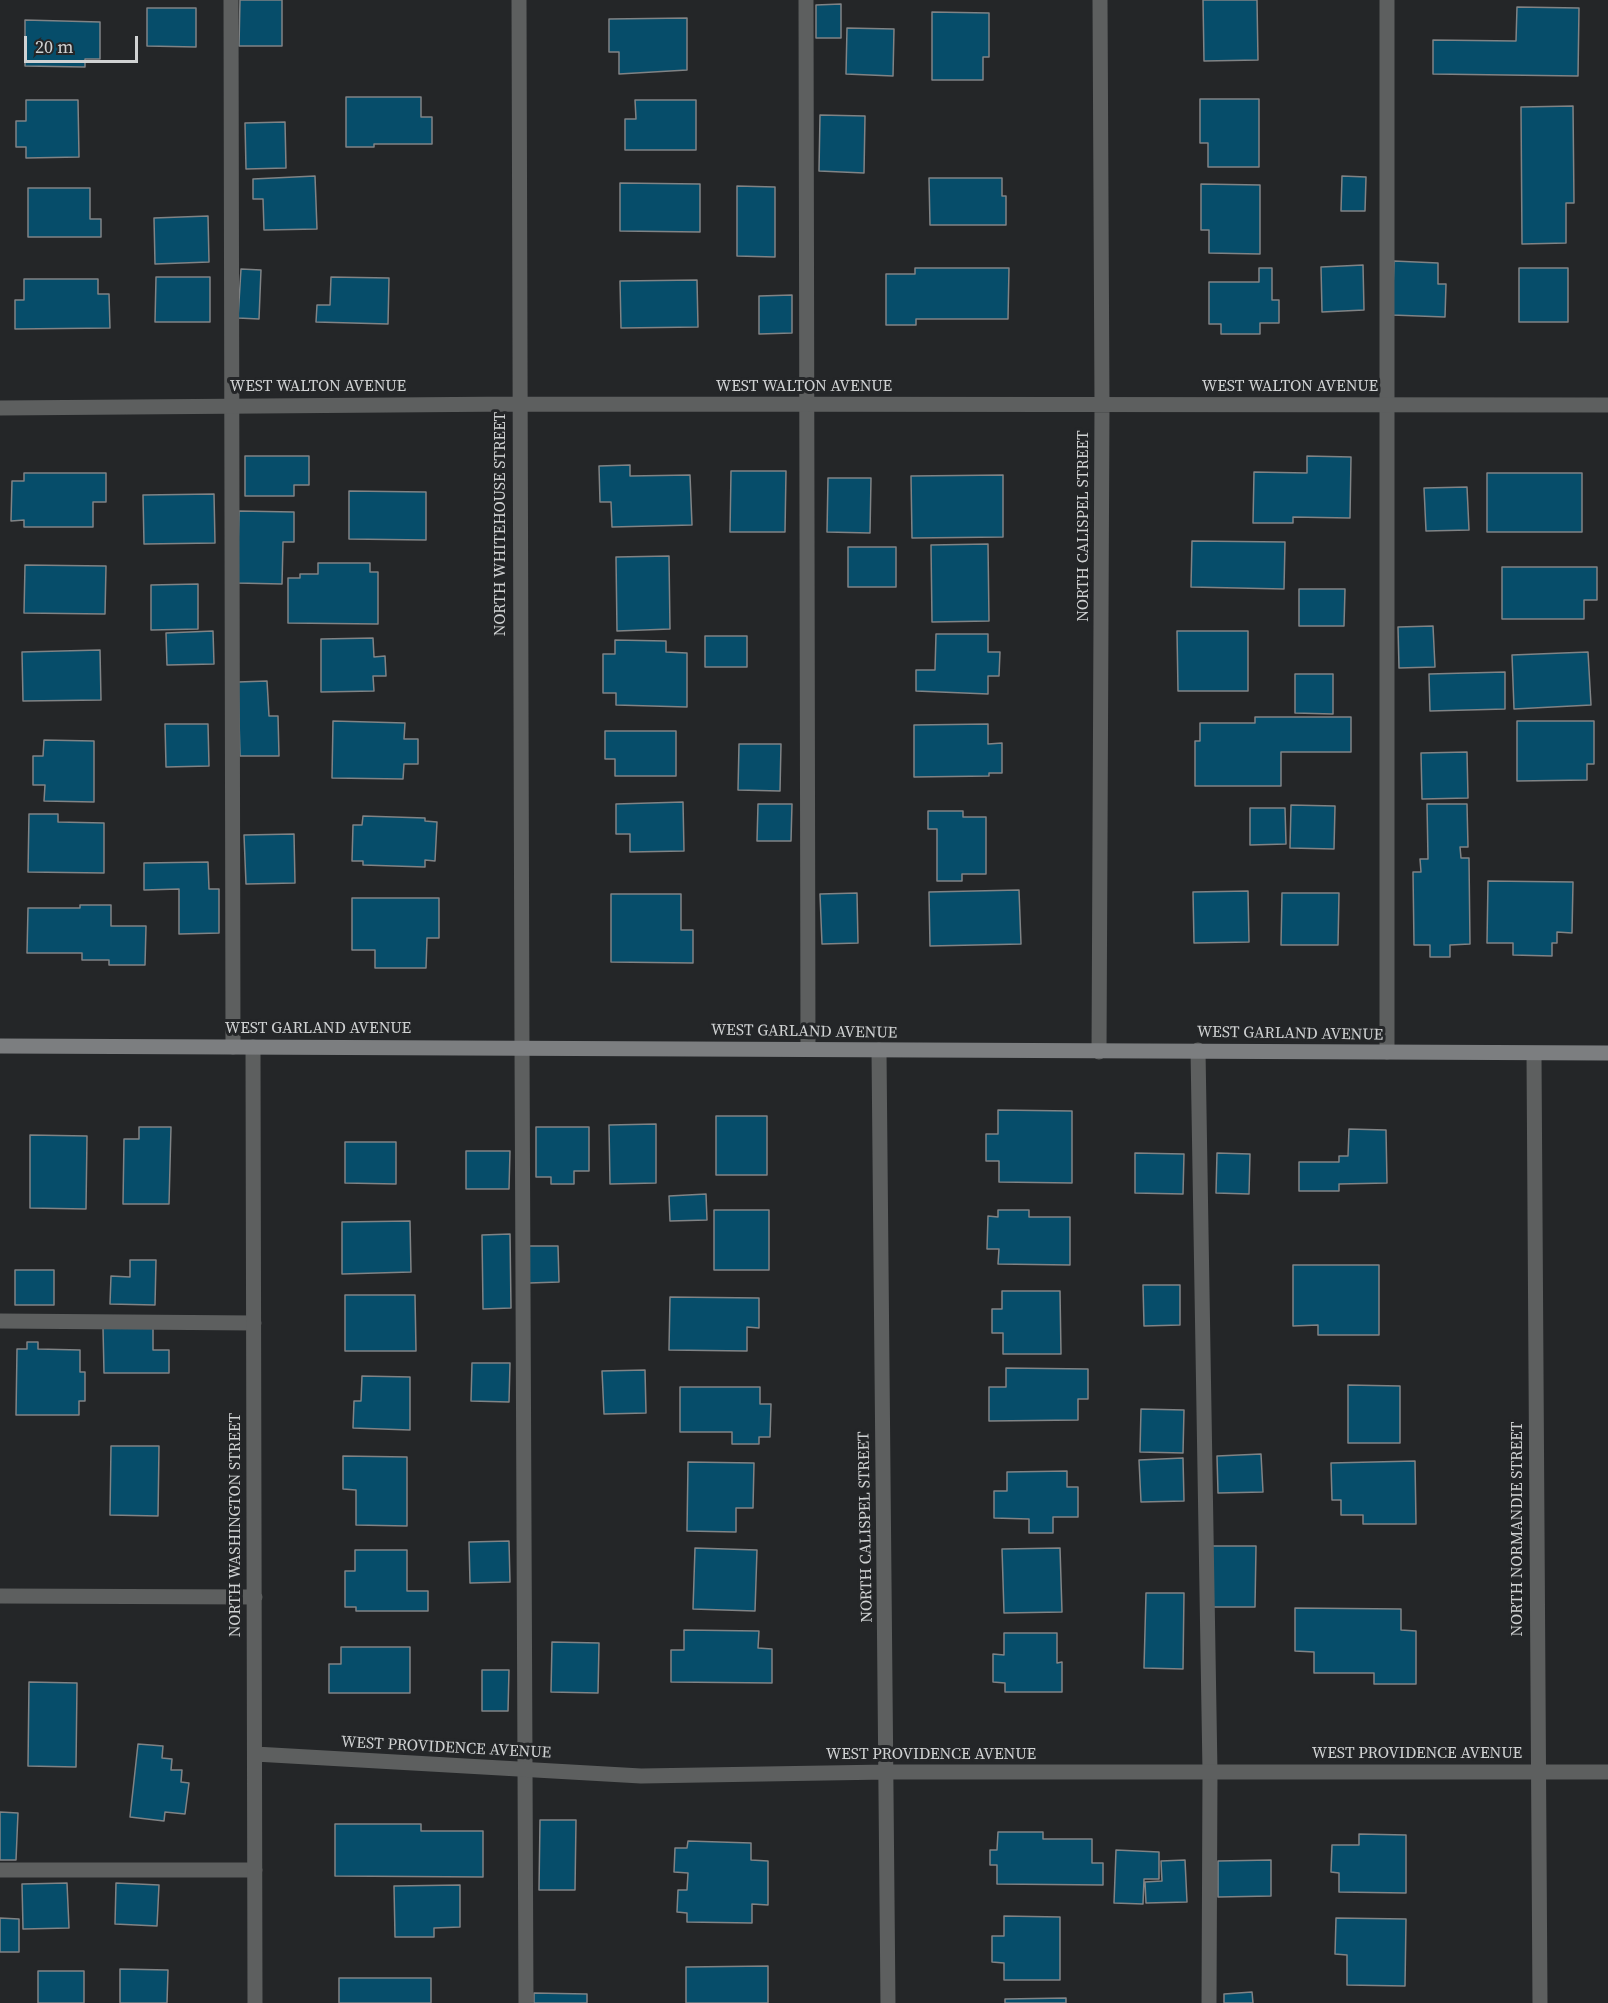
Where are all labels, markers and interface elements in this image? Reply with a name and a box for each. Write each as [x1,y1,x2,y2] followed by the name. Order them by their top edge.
[27,24,141,62] scale bar
[35,34,73,59] text: 20 m
[230,377,406,397] street label: WEST WALTON AVENUE
[716,377,892,397] street label: WEST WALTON AVENUE
[1202,377,1378,397] street label: WEST WALTON AVENUE
[491,412,511,636] street label: NORTH WHITEHOUSE STREET
[1074,430,1094,622] street label: NORTH CALISPEL STREET
[225,1019,411,1039] street label: WEST GARLAND AVENUE
[711,1021,897,1043] street label: WEST GARLAND AVENUE
[1197,1023,1383,1045] street label: WEST GARLAND AVENUE
[226,1413,246,1637] street label: NORTH WASHINGTON STREET
[1508,1422,1528,1636] street label: NORTH NORMANDIE STREET
[855,1431,877,1623] street label: NORTH CALISPEL STREET
[340,1733,552,1763] street label: WEST PROVIDENCE AVENUE
[1312,1744,1522,1764] street label: WEST PROVIDENCE AVENUE
[826,1745,1036,1765] street label: WEST PROVIDENCE AVENUE

